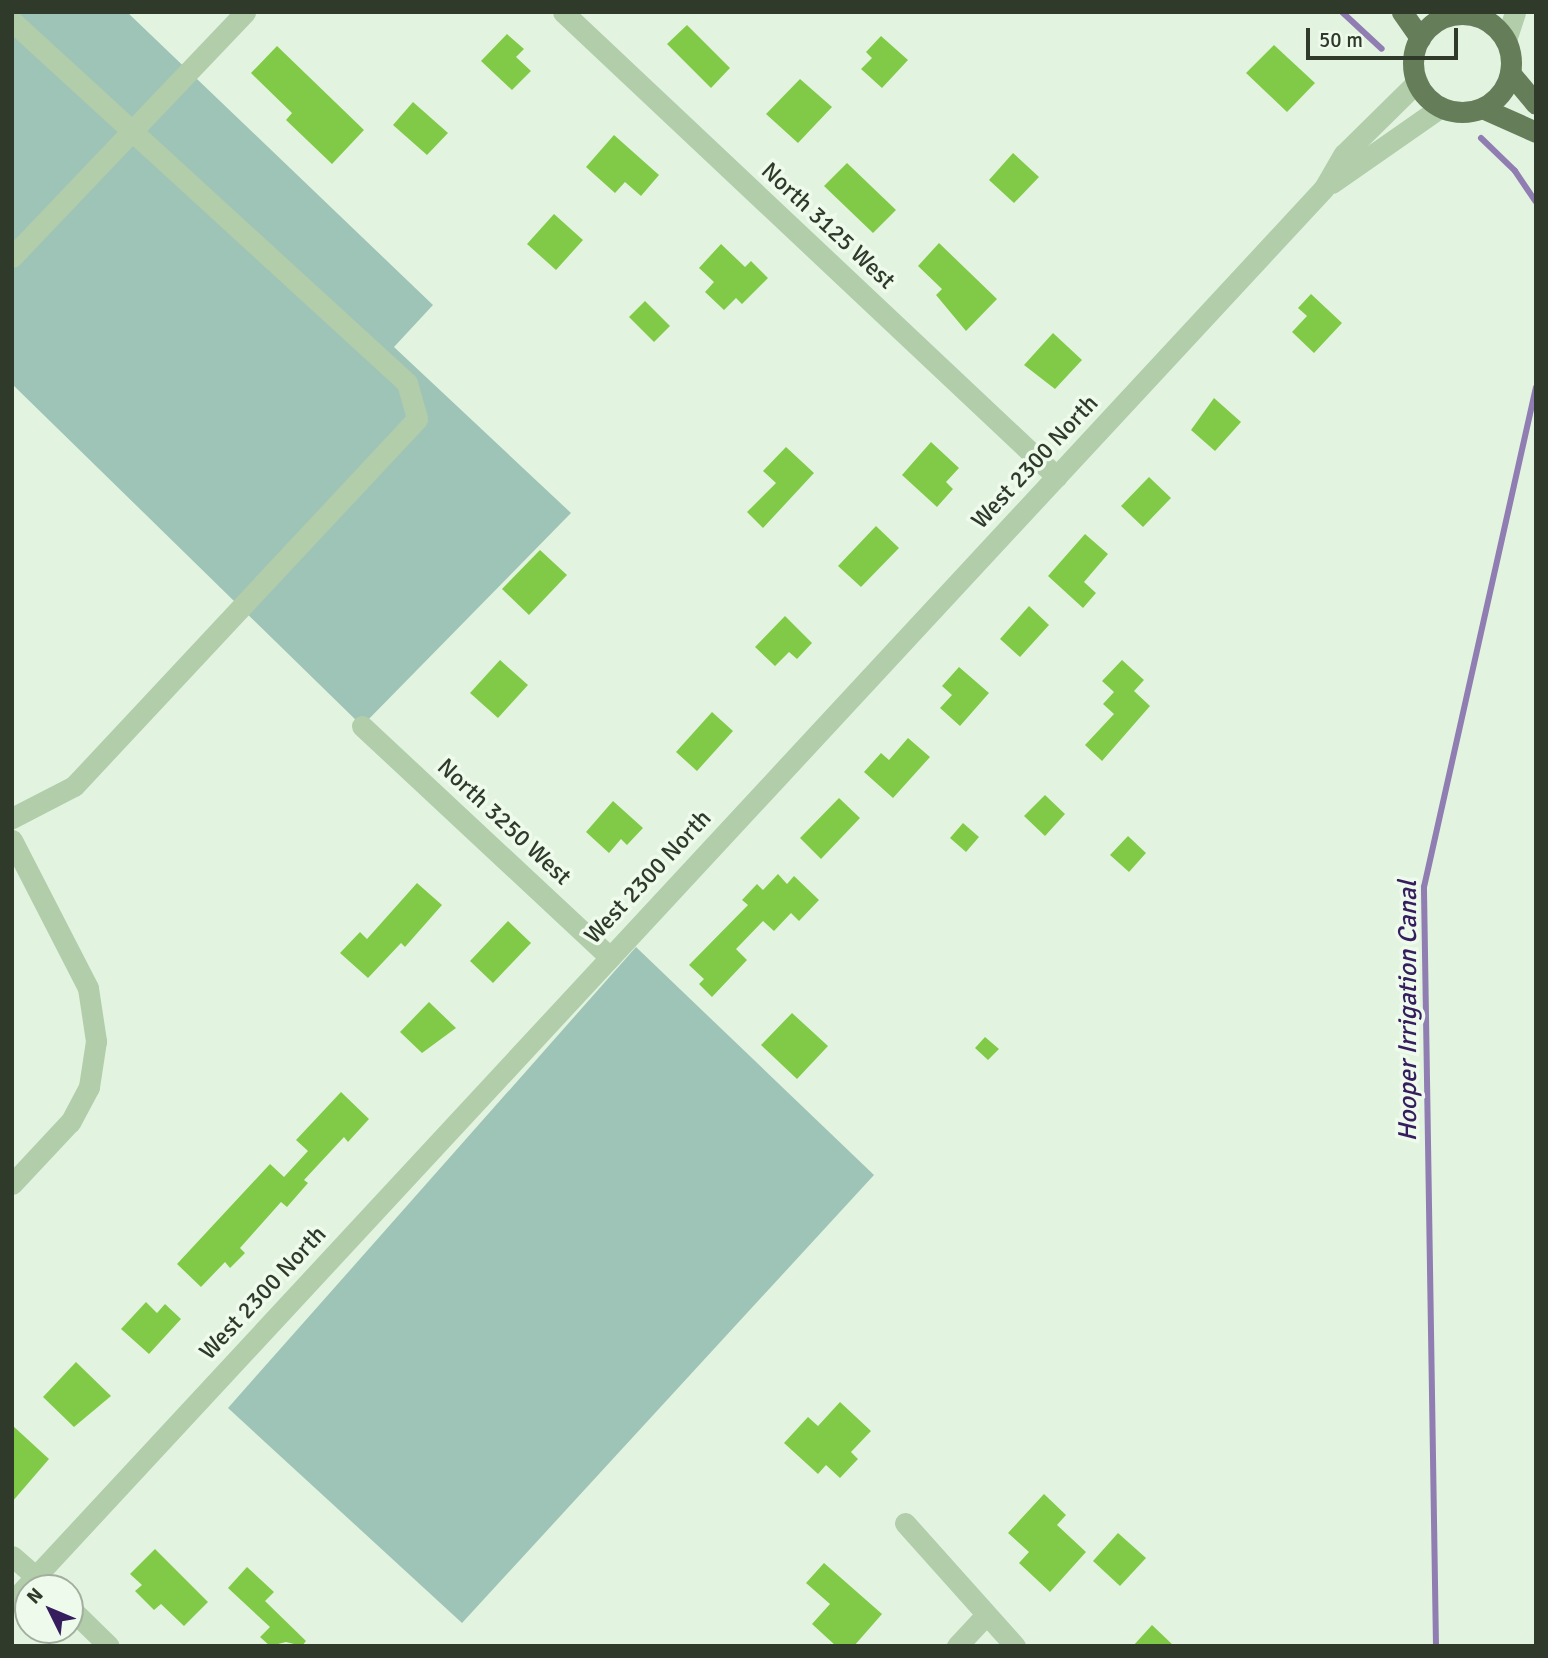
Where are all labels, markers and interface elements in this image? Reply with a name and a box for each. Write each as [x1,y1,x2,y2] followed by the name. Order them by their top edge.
[1310,14,1462,58] scale bar
[1319,27,1363,53] text: 50 m
[755,157,901,295] street label: North 3125 West
[966,389,1104,535] street label: West 2300 North
[431,753,577,891] street label: North 3250 West
[579,804,717,950] street label: West 2300 North
[1393,880,1425,1142] water label: Hooper Irrigation Canal
[194,1220,332,1366] street label: West 2300 North
[14,1574,84,1644] north arrow
[22,1583,48,1609] text: N

